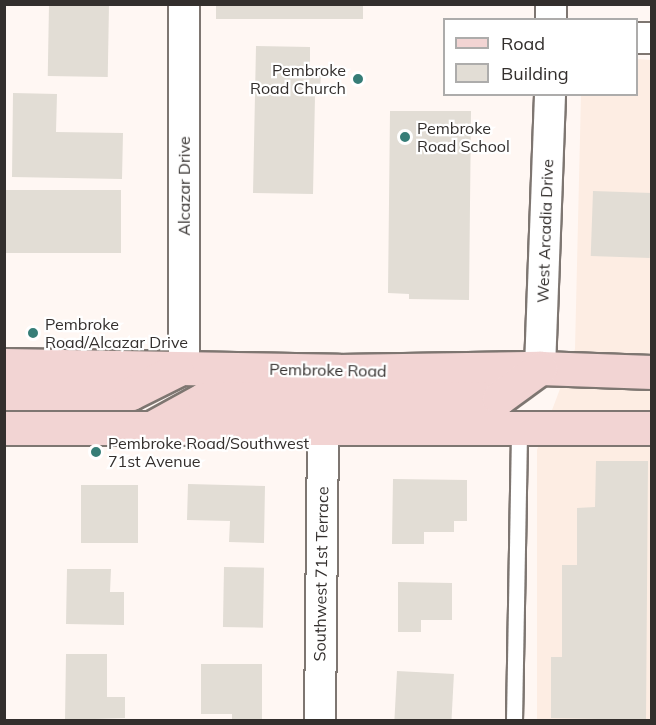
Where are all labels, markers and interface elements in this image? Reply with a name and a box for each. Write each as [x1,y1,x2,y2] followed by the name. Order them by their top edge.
[443,18,638,96] legend
[501,32,545,55] text: Road
[250,60,346,98] place label: Pembroke Road Church
[501,62,569,85] text: Building
[351,72,365,86] marker: Pembroke Road Church
[417,118,510,156] place label: Pembroke Road School
[398,130,412,144] marker: Pembroke Road School
[174,136,194,236] street label: Alcazar Drive
[533,159,557,303] street label: West Arcadia Drive
[45,314,188,352] place label: Pembroke Road/Alcazar Drive
[26,326,40,340] marker: Pembroke Road/Alcazar Drive
[269,359,387,381] street label: Pembroke Road
[108,433,309,471] place label: Pembroke Road/Southwest 71st Avenue
[89,445,103,459] marker: Pembroke Road/Southwest 71st Avenue
[310,486,332,662] street label: Southwest 71st Terrace

